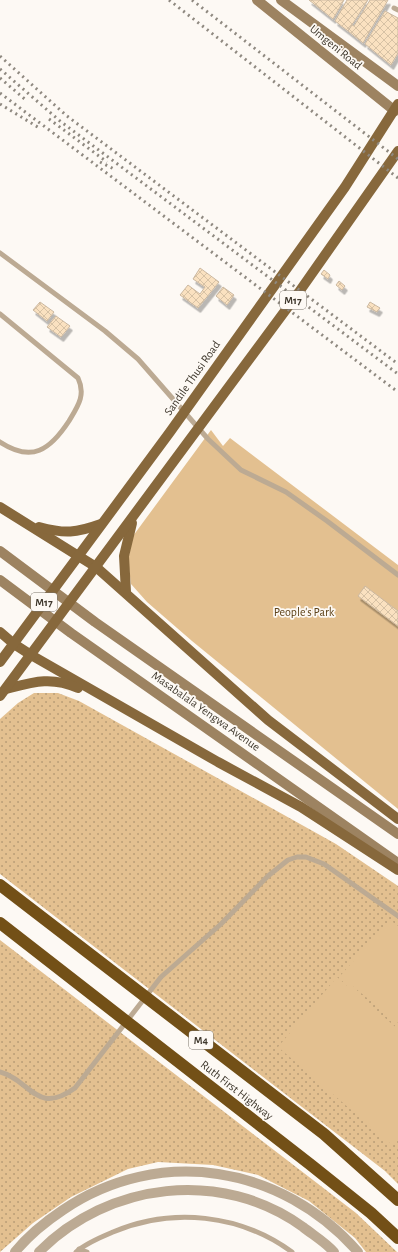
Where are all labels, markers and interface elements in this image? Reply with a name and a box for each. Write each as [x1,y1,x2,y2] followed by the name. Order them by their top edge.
[308,22,364,72] street label: Umgeni Road
[280,291,306,309] road number: M17
[162,339,222,417] street label: Sandile Thusi Road
[31,593,57,611] road number: M17
[274,606,335,618] park label: People's Park
[150,669,262,753] street label: Masabalala Yengwa Avenue
[189,1031,213,1049] road number: M4
[198,1058,275,1123] street label: Ruth First Highway

